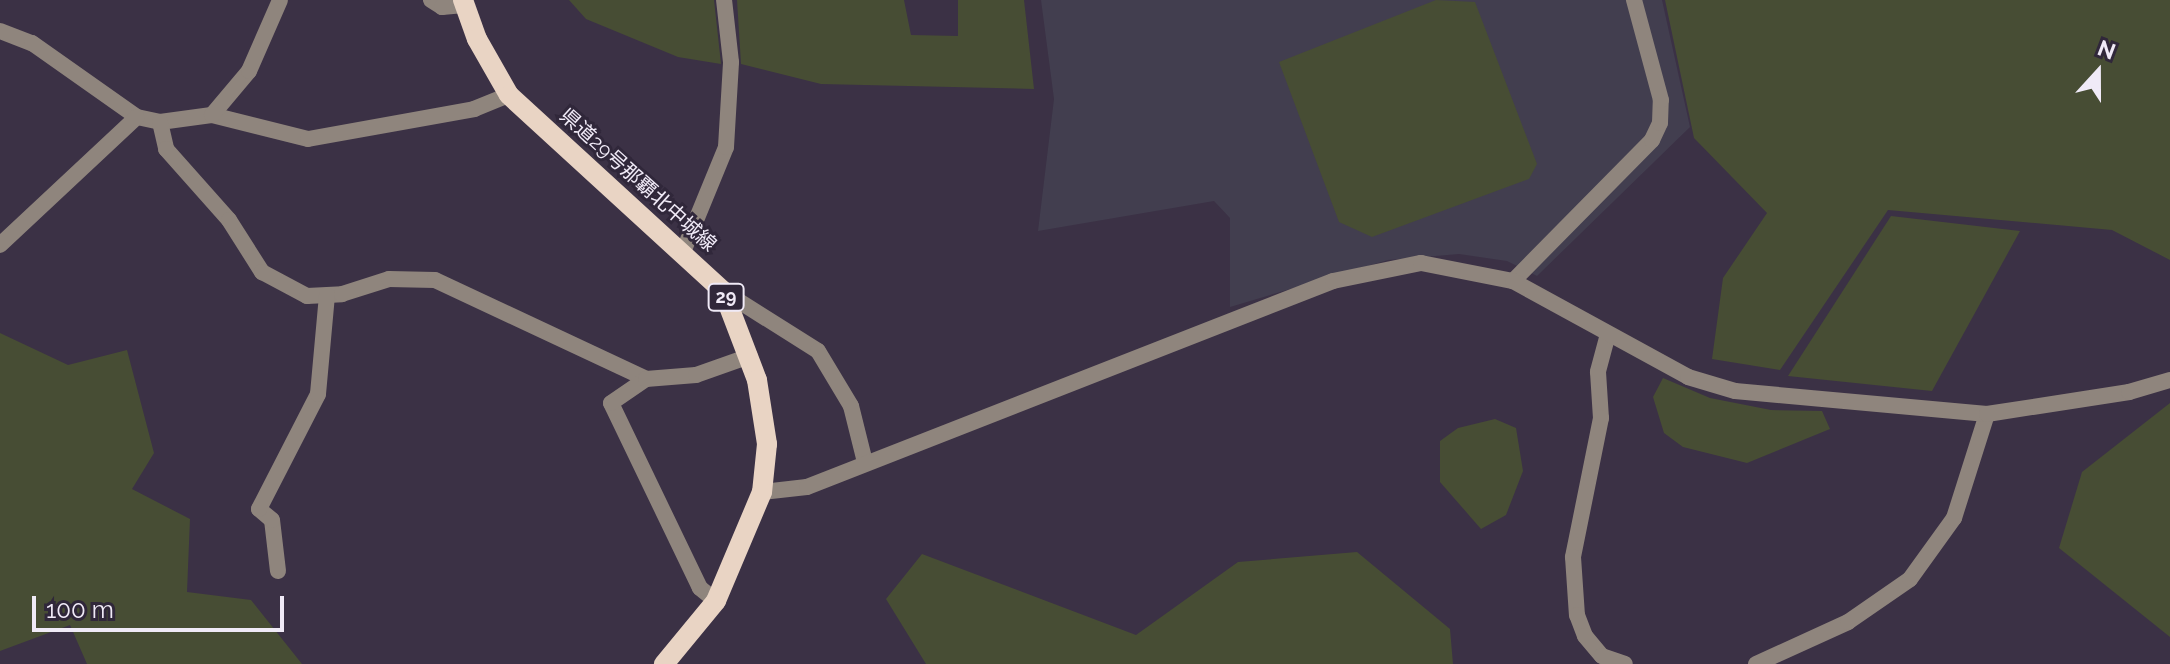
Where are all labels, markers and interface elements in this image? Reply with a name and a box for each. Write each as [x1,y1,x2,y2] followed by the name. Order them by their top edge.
[2058,32,2138,112] north arrow
[2094,34,2119,65] text: N
[555,103,721,257] street label: 県道29号那覇北中城線
[706,283,746,311] road number: 29
[36,580,288,630] scale bar
[46,595,114,624] text: 100 m

